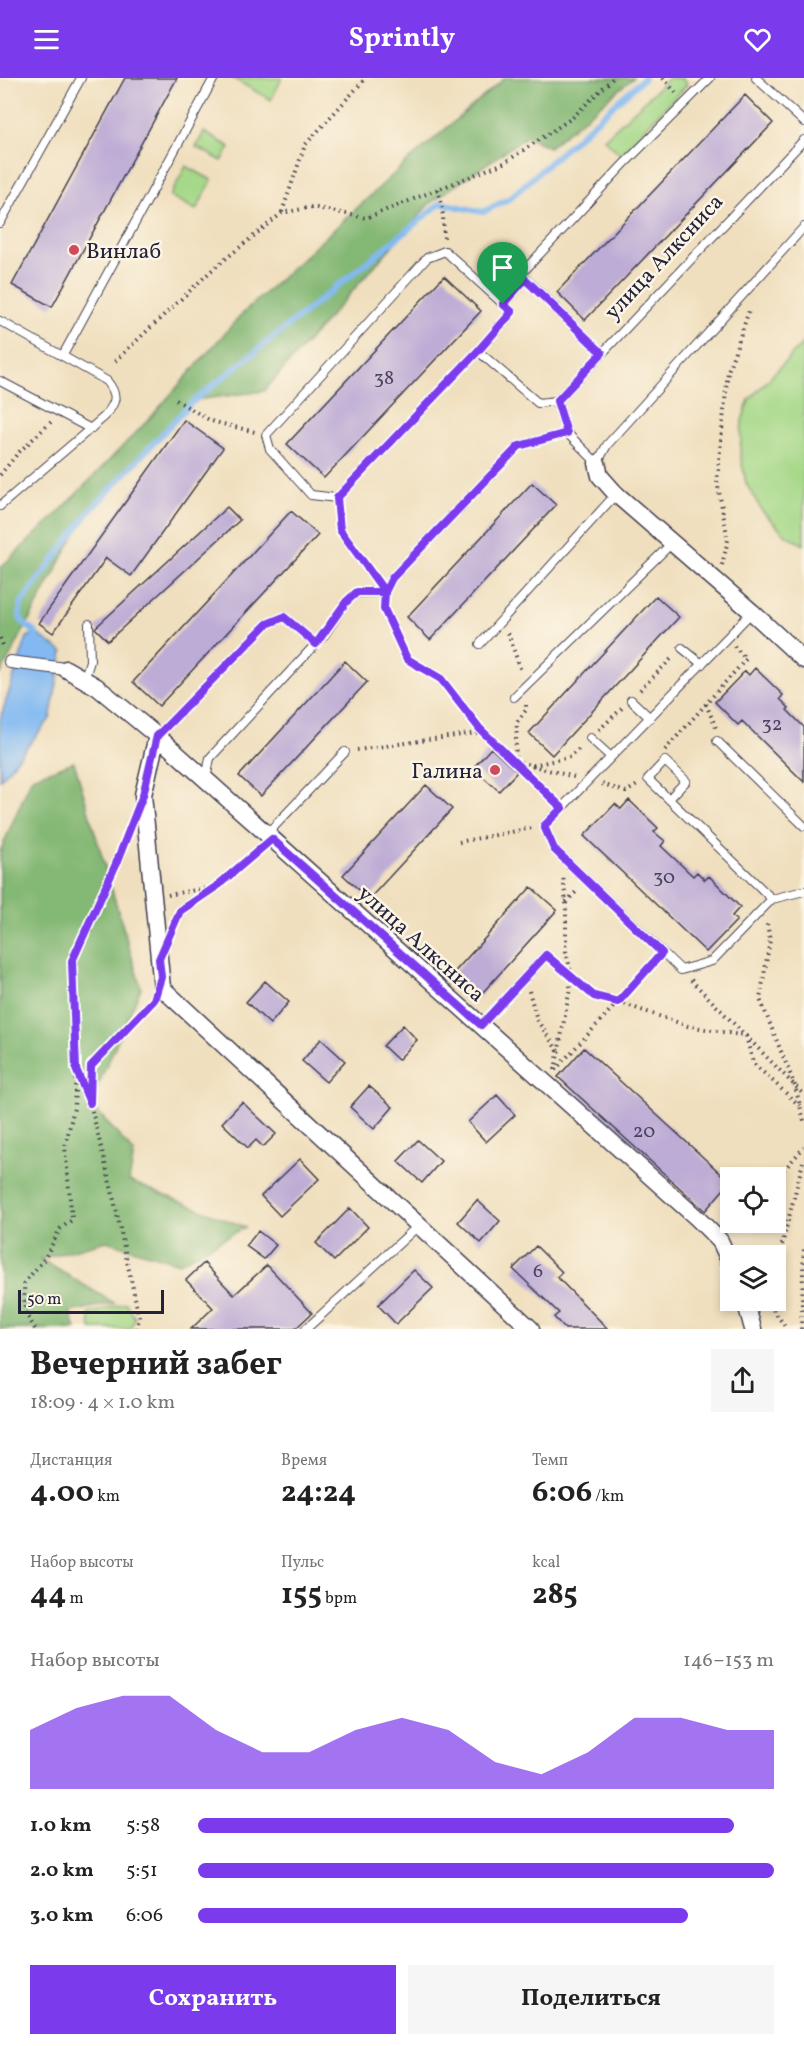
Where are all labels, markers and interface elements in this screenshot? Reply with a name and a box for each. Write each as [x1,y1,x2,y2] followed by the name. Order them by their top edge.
[349,20,455,58] text: Sprintly
[30,23,63,56] icon: menu
[741,23,774,56] icon: heart
[598,188,731,328] street label: улица Алксниса
[86,237,161,268] place label: Винлаб
[477,242,528,304] pin
[67,243,81,257] marker: Винлаб
[486,251,519,284] icon: arrive
[374,365,394,393] house number: 38
[762,711,783,739] house number: 32
[411,757,483,788] place label: Галина
[488,763,502,777] marker: Галина
[653,864,675,892] house number: 30
[350,879,491,1011] street label: улица Алксниса
[633,1118,655,1146] house number: 20
[720,1167,786,1311] map controls
[720,1167,786,1233] button: locate
[720,1245,786,1311] button: layers
[533,1258,543,1286] house number: 6
[18,1287,164,1314] scale bar
[27,1289,61,1311] text: 50 m
[30,1343,282,1389] text: Вечерний забег
[711,1349,774,1412] button: share
[30,1389,175,1417] text: 18:09 · 4 × 1.0 km
[30,1450,112,1472] text: Дистанция
[281,1450,327,1472] text: Время
[532,1450,568,1472] text: Темп
[30,1472,94,1514] text: 4.00
[281,1472,356,1514] text: 24:24
[532,1472,592,1514] text: 6:06
[94,1486,120,1508] text: km
[592,1486,624,1508] text: /km
[30,1552,134,1574] text: Набор высоты
[281,1552,324,1574] text: Пульс
[532,1552,560,1574] text: kcal
[30,1574,66,1616] text: 44
[281,1574,322,1616] text: 155
[532,1574,578,1616] text: 285
[66,1588,84,1610] text: m
[322,1588,357,1610] text: bpm
[30,1647,160,1675] text: Набор высоты
[683,1647,774,1675] text: 146–153 m
[30,1812,92,1840] text: 1.0 km
[126,1812,160,1840] text: 5:58
[30,1857,94,1885] text: 2.0 km
[126,1857,158,1885] text: 5:51
[30,1902,94,1930] text: 3.0 km
[126,1902,163,1930] text: 6:06
[30,1965,396,2034] button: Сохранить
[408,1965,774,2034] button: Поделиться

